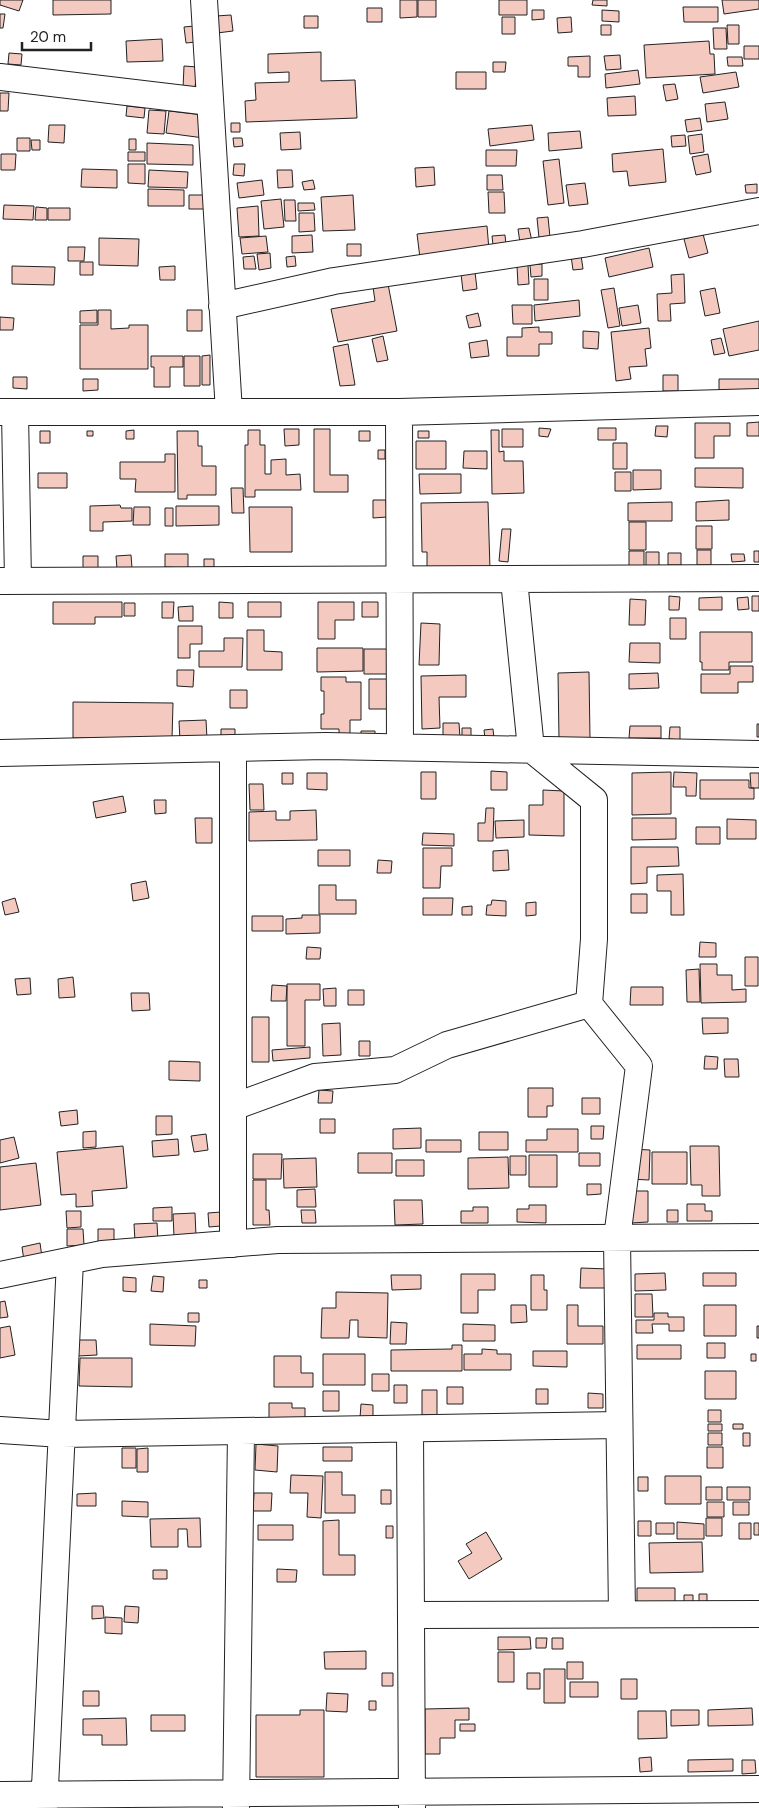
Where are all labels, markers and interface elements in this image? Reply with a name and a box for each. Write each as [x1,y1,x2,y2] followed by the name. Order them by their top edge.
[22,20,91,52] scale bar
[30,27,66,47] text: 20 m

